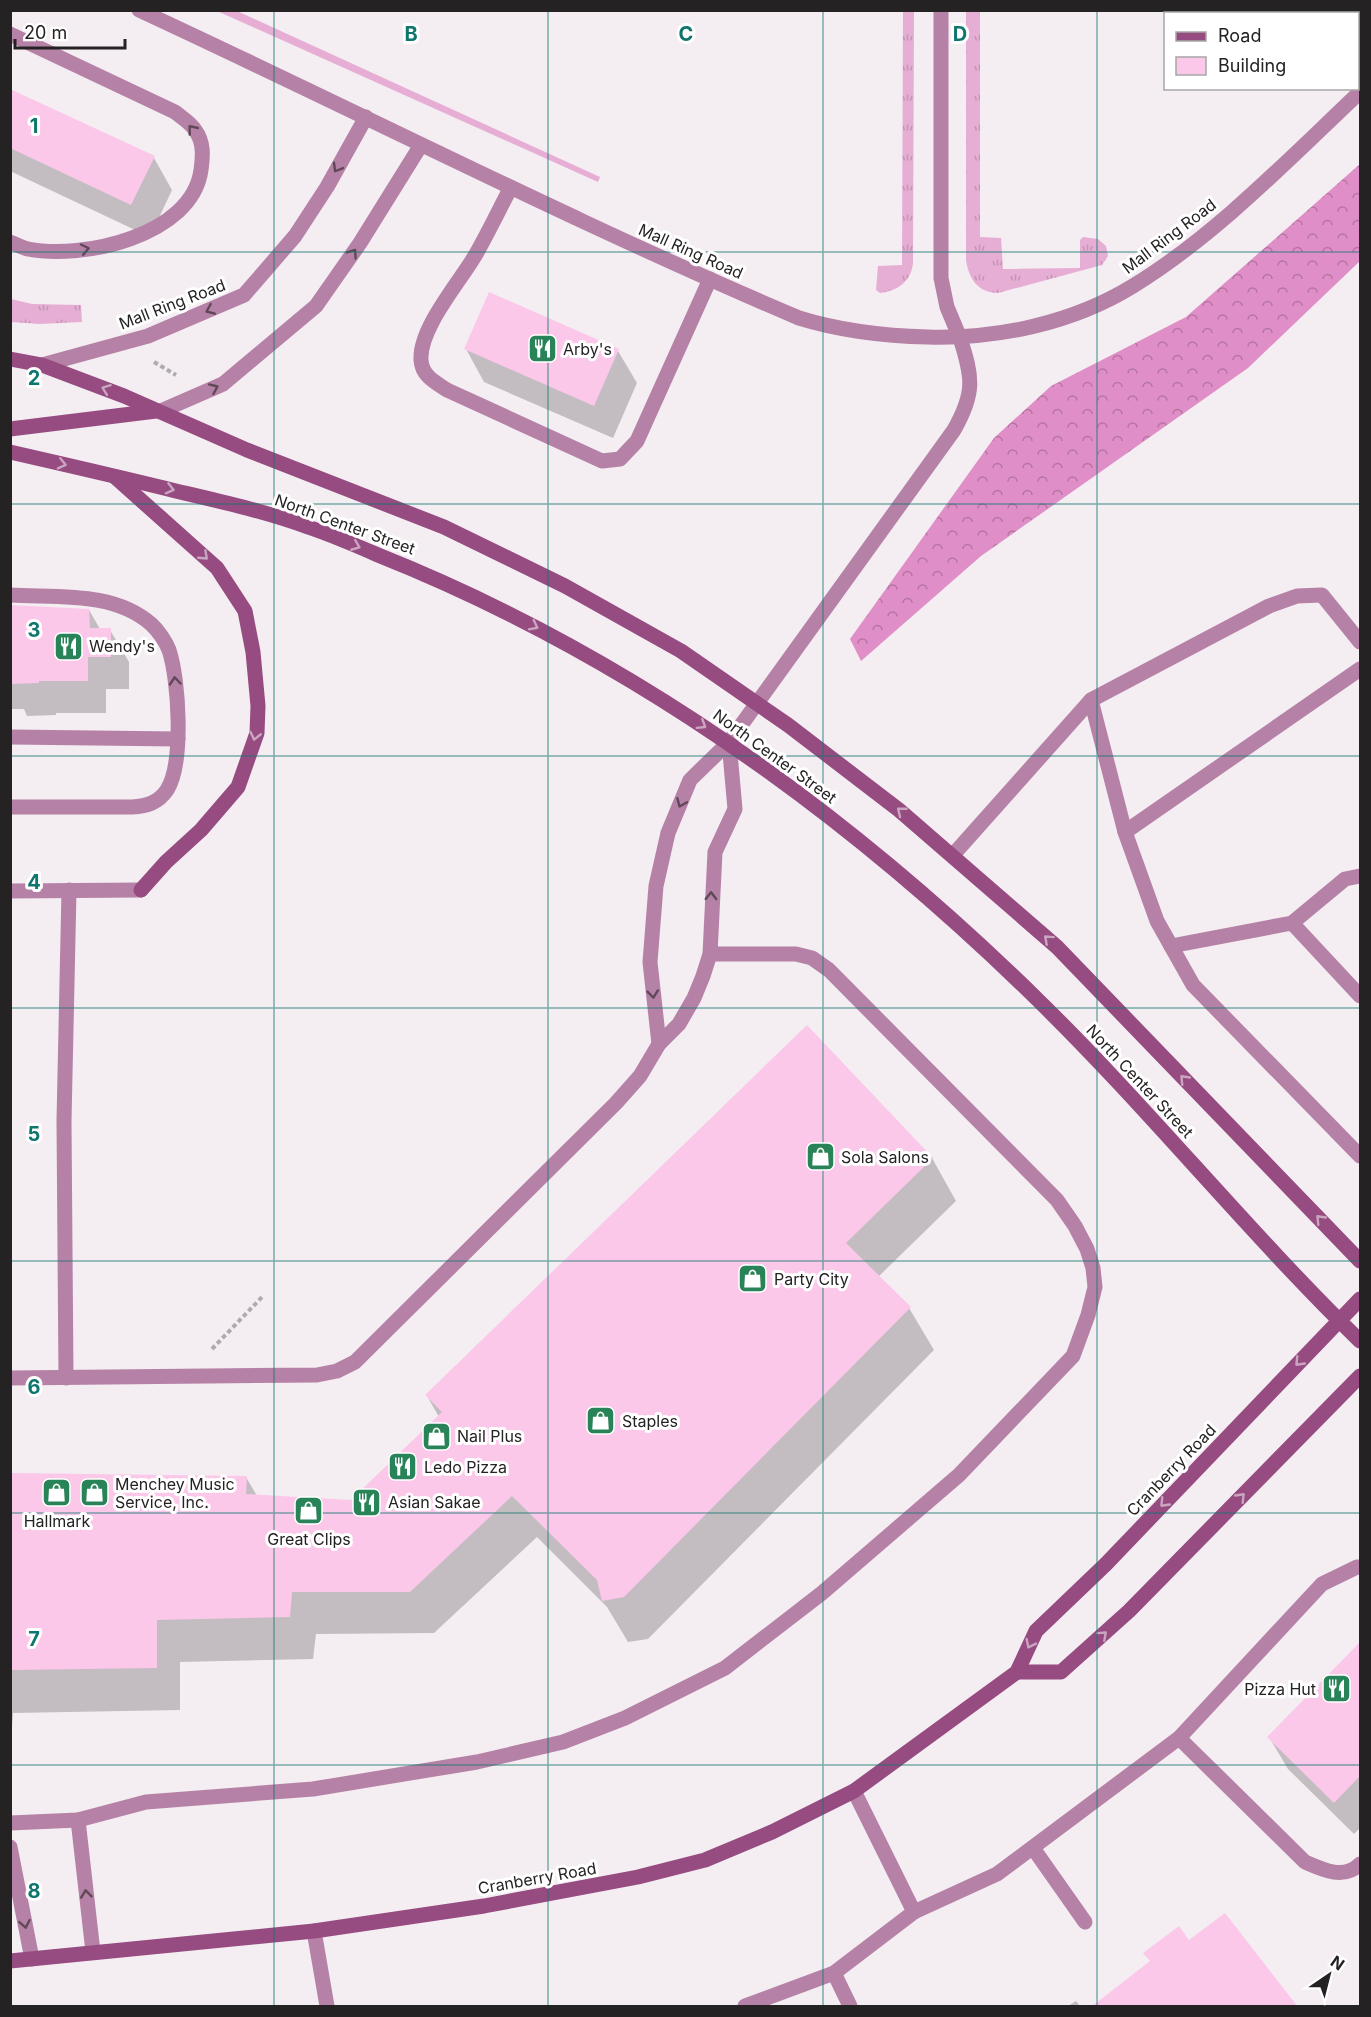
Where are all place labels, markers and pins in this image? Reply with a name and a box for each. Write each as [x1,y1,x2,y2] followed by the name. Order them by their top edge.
[526,333,558,365] restaurant icon: Arby's
[563,339,612,359] place label: Arby's
[52,630,84,662] restaurant icon: Wendy's
[89,636,155,656] place label: Wendy's
[804,1141,836,1173] shop icon: Sola Salons
[841,1147,929,1167] place label: Sola Salons
[737,1263,769,1295] shop icon: Party City
[774,1269,849,1289] place label: Party City
[585,1405,617,1437] shop icon: Staples
[622,1411,678,1431] place label: Staples
[420,1420,452,1452] shop icon: Nail Plus
[457,1426,522,1446] place label: Nail Plus
[387,1451,419,1483] restaurant icon: Ledo Pizza
[424,1457,507,1477] place label: Ledo Pizza
[115,1474,235,1512] place label: Menchey Music Service, Inc.
[41,1477,73,1509] shop icon: Hallmark
[78,1477,110,1509] shop icon: Menchey Music Service, Inc.
[351,1486,383,1518] restaurant icon: Asian Sakae
[388,1492,481,1512] place label: Asian Sakae
[293,1495,325,1527] shop icon: Great Clips
[24,1511,91,1531] place label: Hallmark
[267,1529,351,1549] place label: Great Clips
[1321,1673,1353,1705] restaurant icon: Pizza Hut
[1244,1679,1316,1699] place label: Pizza Hut

